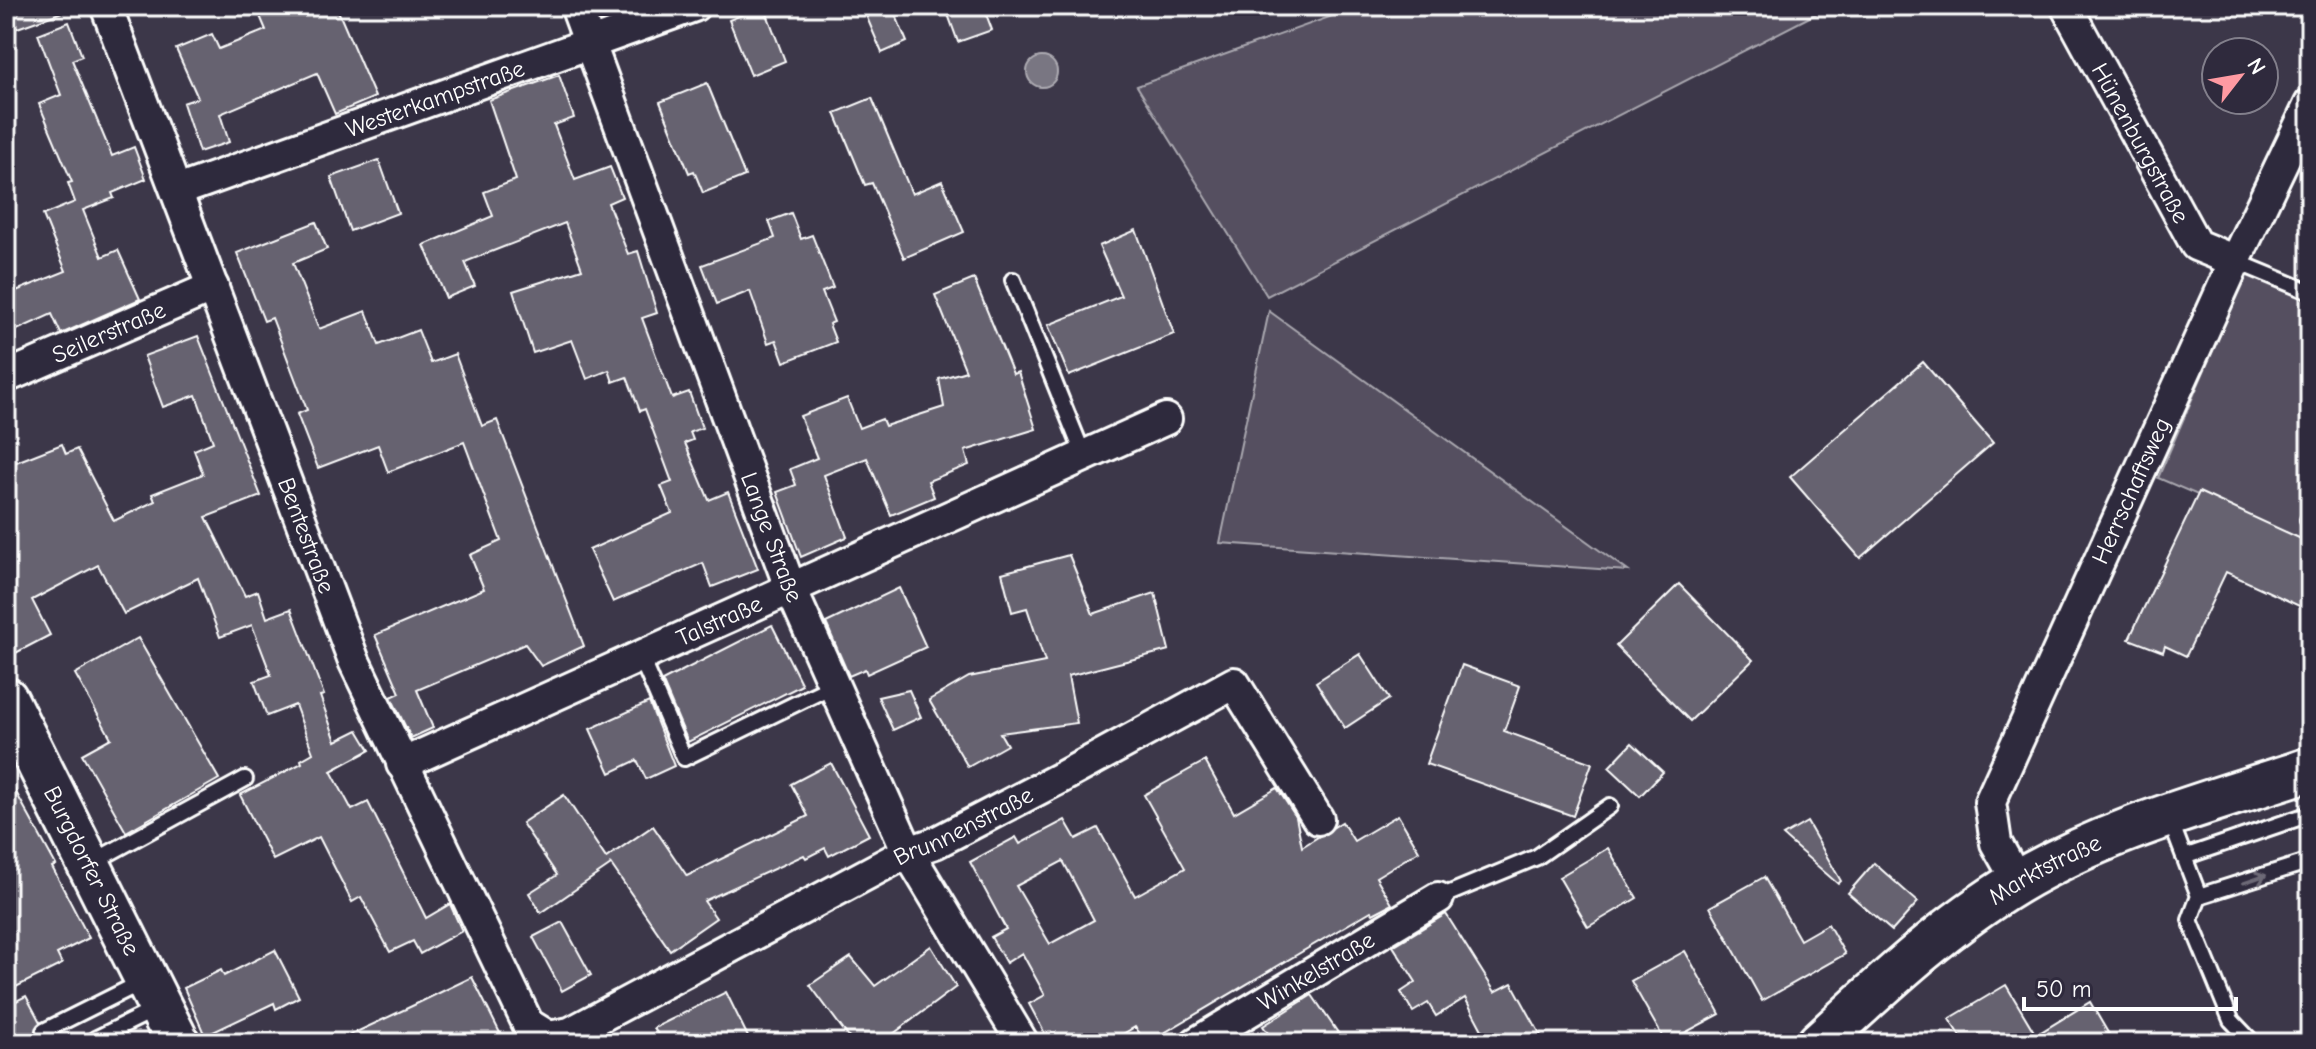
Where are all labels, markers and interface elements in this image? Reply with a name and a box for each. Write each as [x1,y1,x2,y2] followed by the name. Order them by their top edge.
[2200,36,2280,116] north arrow
[2241,53,2271,79] text: N
[342,54,528,144] street label: Westerkampstraße
[2086,58,2195,228] street label: Hünenburgstraße
[48,295,170,369] street label: Seilerstraße
[2086,413,2176,568] street label: Herrschaftsweg
[735,468,809,606] street label: Lange Straße
[272,474,341,597] street label: Bentestraße
[672,589,766,652] street label: Talstraße
[38,781,146,960] street label: Burgdorfer Straße
[889,781,1038,871] street label: Brunnenstraße
[1983,828,2105,911] street label: Marktstraße
[2242,871,2267,886] one-way arrow
[1253,925,1379,1017] street label: Winkelstraße
[2024,961,2236,1011] scale bar
[2036,975,2092,1003] text: 50 m

